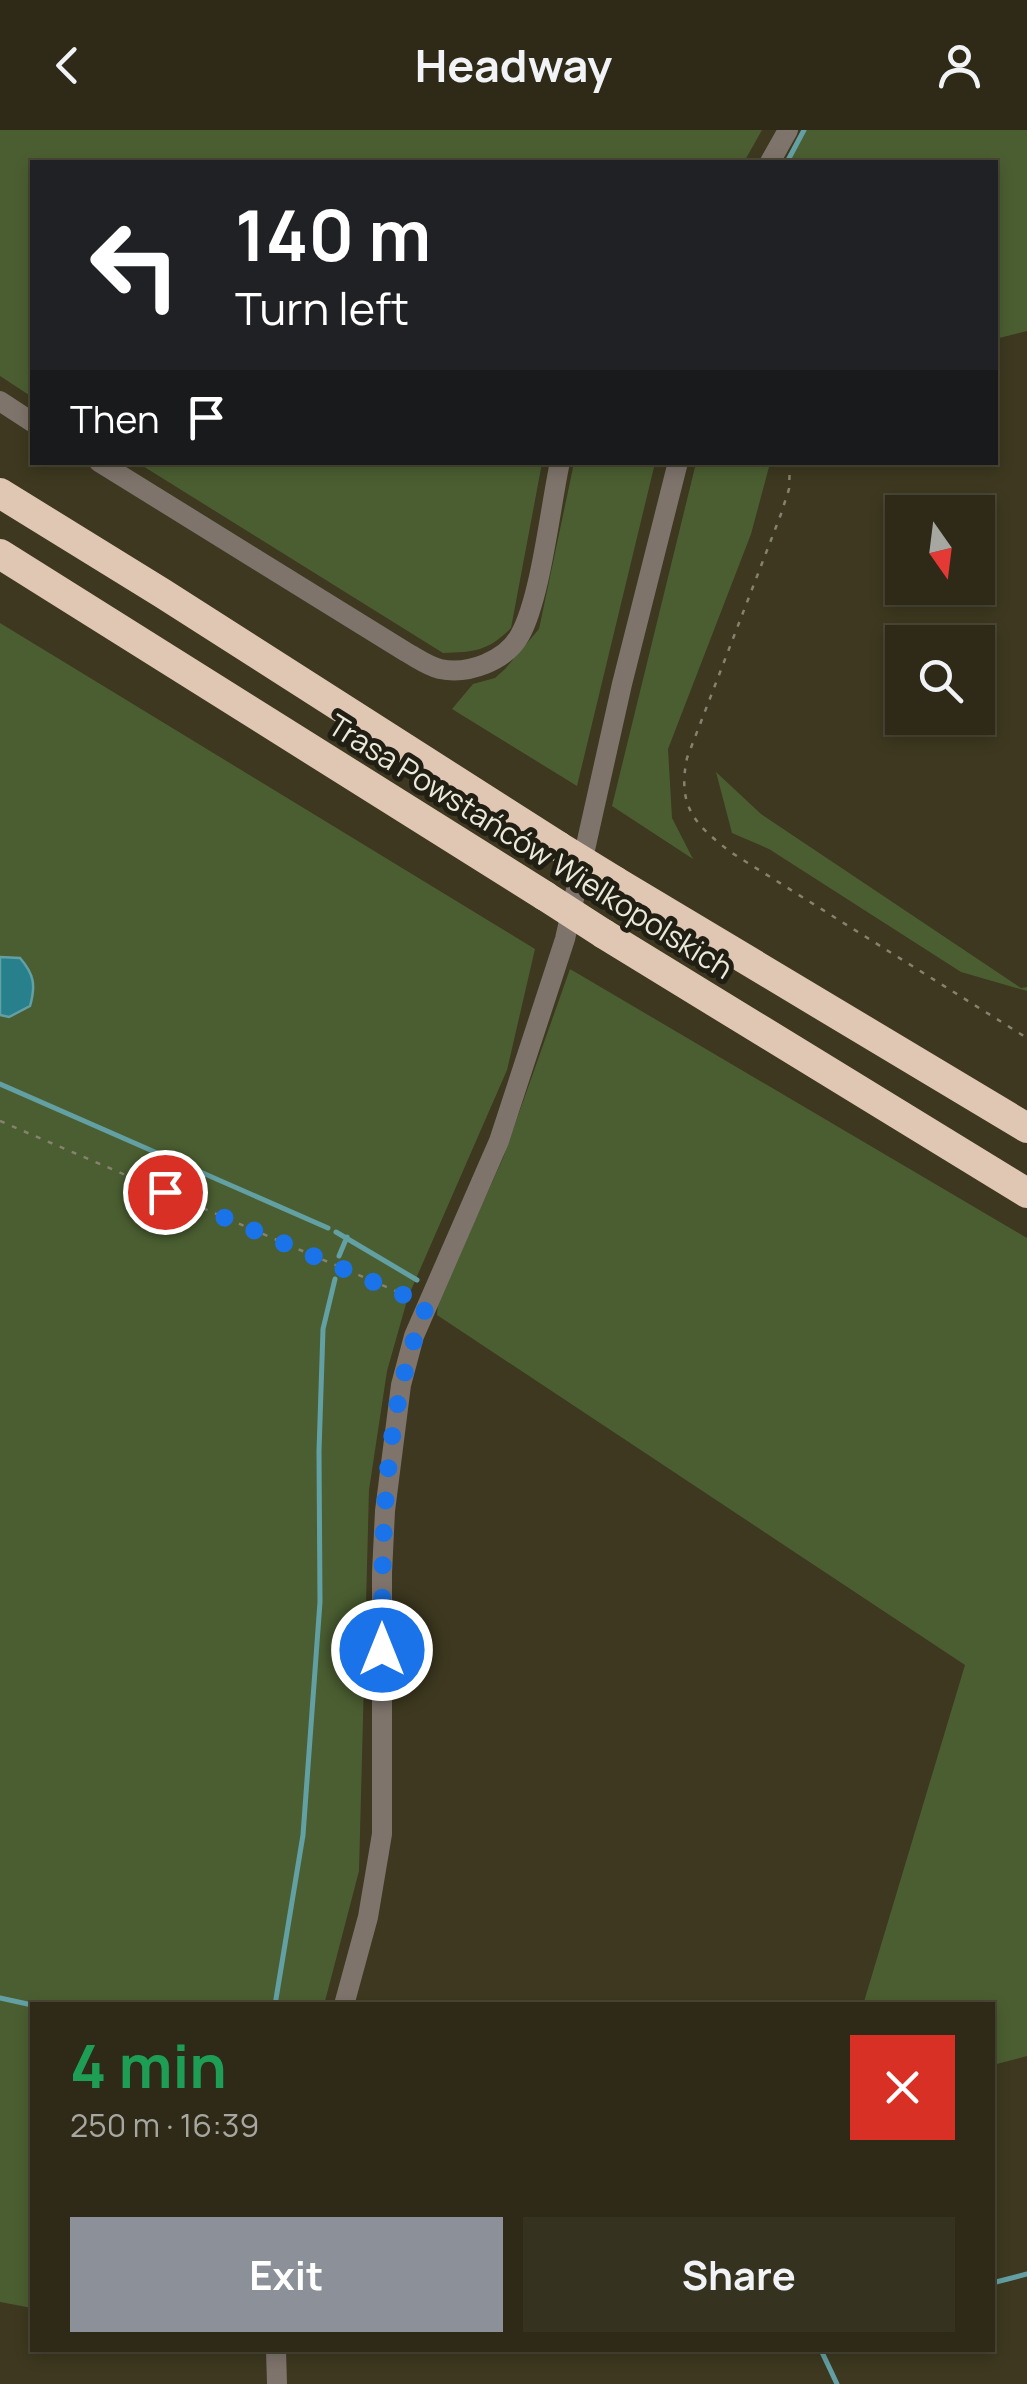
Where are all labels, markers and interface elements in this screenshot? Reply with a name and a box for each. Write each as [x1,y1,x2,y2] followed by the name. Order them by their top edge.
[415,34,612,96] text: Headway
[40,38,95,93] icon: back
[932,38,987,93] icon: person
[235,186,431,282] text: 140 m
[70,200,200,330] icon: left
[235,277,409,339] text: Turn left
[179,390,234,445] icon: arrive
[70,392,159,444] text: Then
[885,495,995,605] north arrow
[885,495,995,735] map controls
[885,625,995,735] button: search
[321,704,741,988] street label: Trasa Powstańców Wielkopolskich
[123,1150,208,1235] pin
[138,1165,193,1220] icon: arrive
[330,1598,434,1702] position arrow
[70,2024,227,2106] text: 4 min
[850,2035,955,2140] button: close
[70,2103,259,2147] text: 250 m · 16:39
[70,2217,503,2332] button: Exit
[523,2217,955,2332] button: Share

